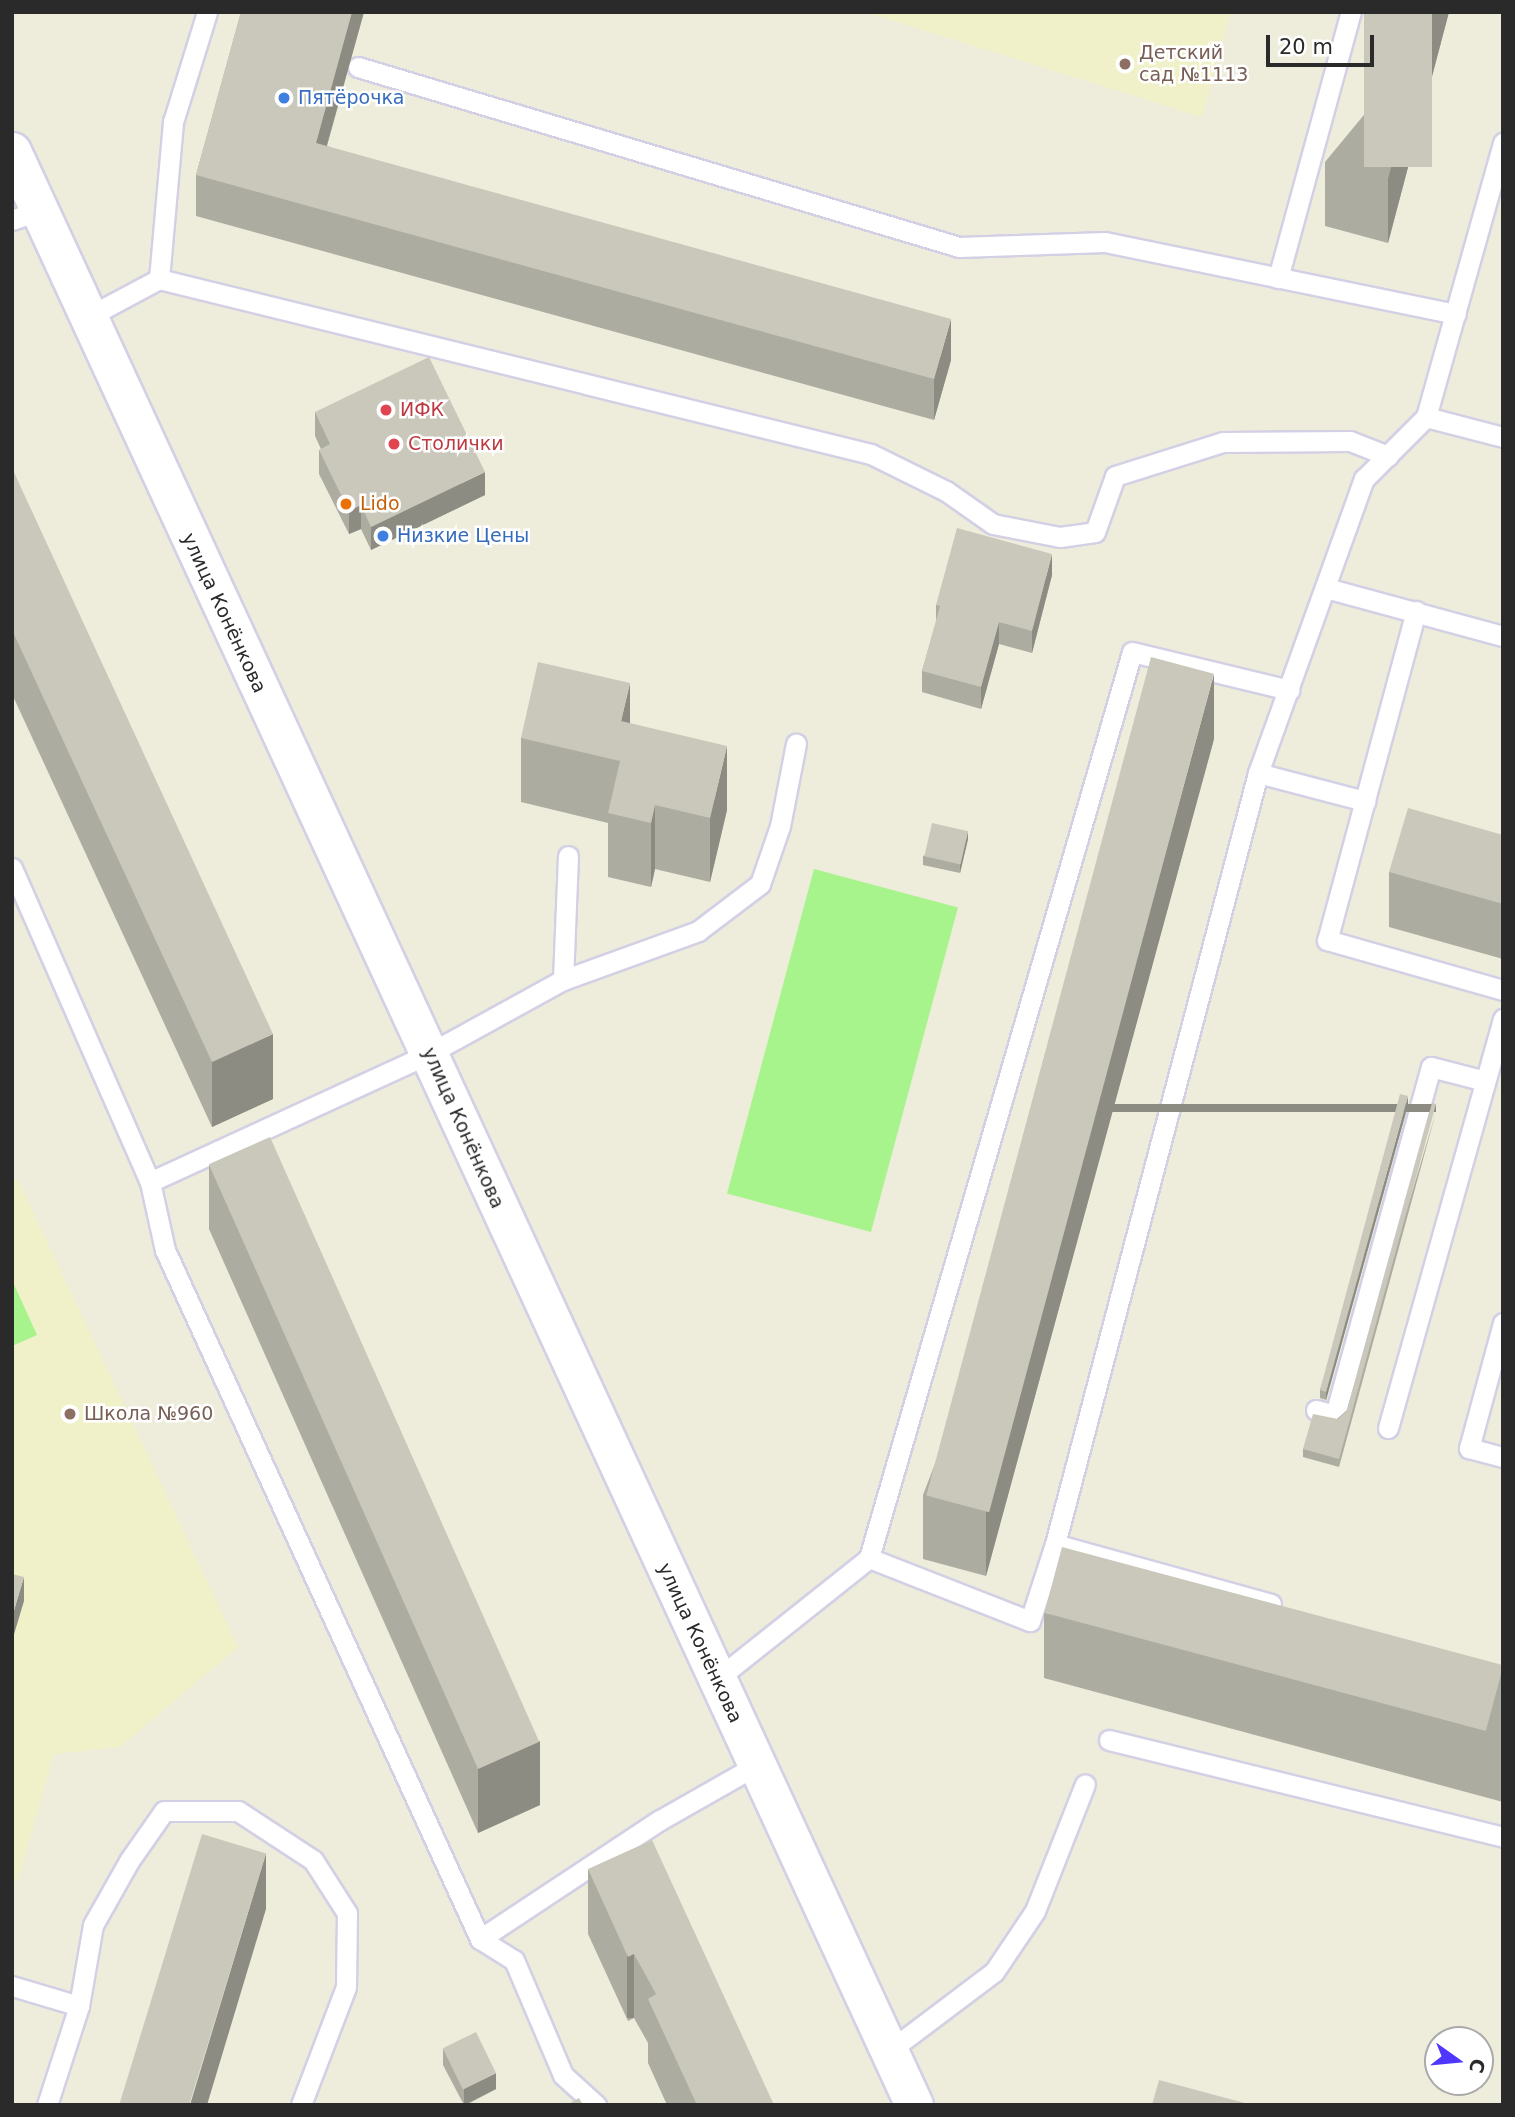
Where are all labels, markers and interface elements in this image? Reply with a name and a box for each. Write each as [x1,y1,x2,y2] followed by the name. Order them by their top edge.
[1270,21,1378,65] scale bar
[1279,35,1333,59] text: 20 m
[1139,42,1248,86] place label: Детский сад №1113
[1117,56,1133,72] marker: Детский сад №1113
[298,87,405,109] place label: Пятёрочка
[276,90,292,106] marker: Пятёрочка
[400,399,444,421] place label: ИФК
[378,402,394,418] marker: ИФК
[408,433,504,455] place label: Столички
[386,436,402,452] marker: Столички
[360,493,400,515] place label: Lido
[338,496,354,512] marker: Lido
[397,525,529,547] place label: Низкие Цены
[375,528,391,544] marker: Низкие Цены
[177,529,271,697] street label: улица Конёнкова
[417,1044,509,1212] street label: улица Конёнкова
[84,1403,213,1425] place label: Школа №960
[62,1406,78,1422] marker: Школа №960
[653,1559,747,1727] street label: улица Конёнкова
[1424,2026,1494,2096] north arrow
[1465,2056,1490,2075] text: С

